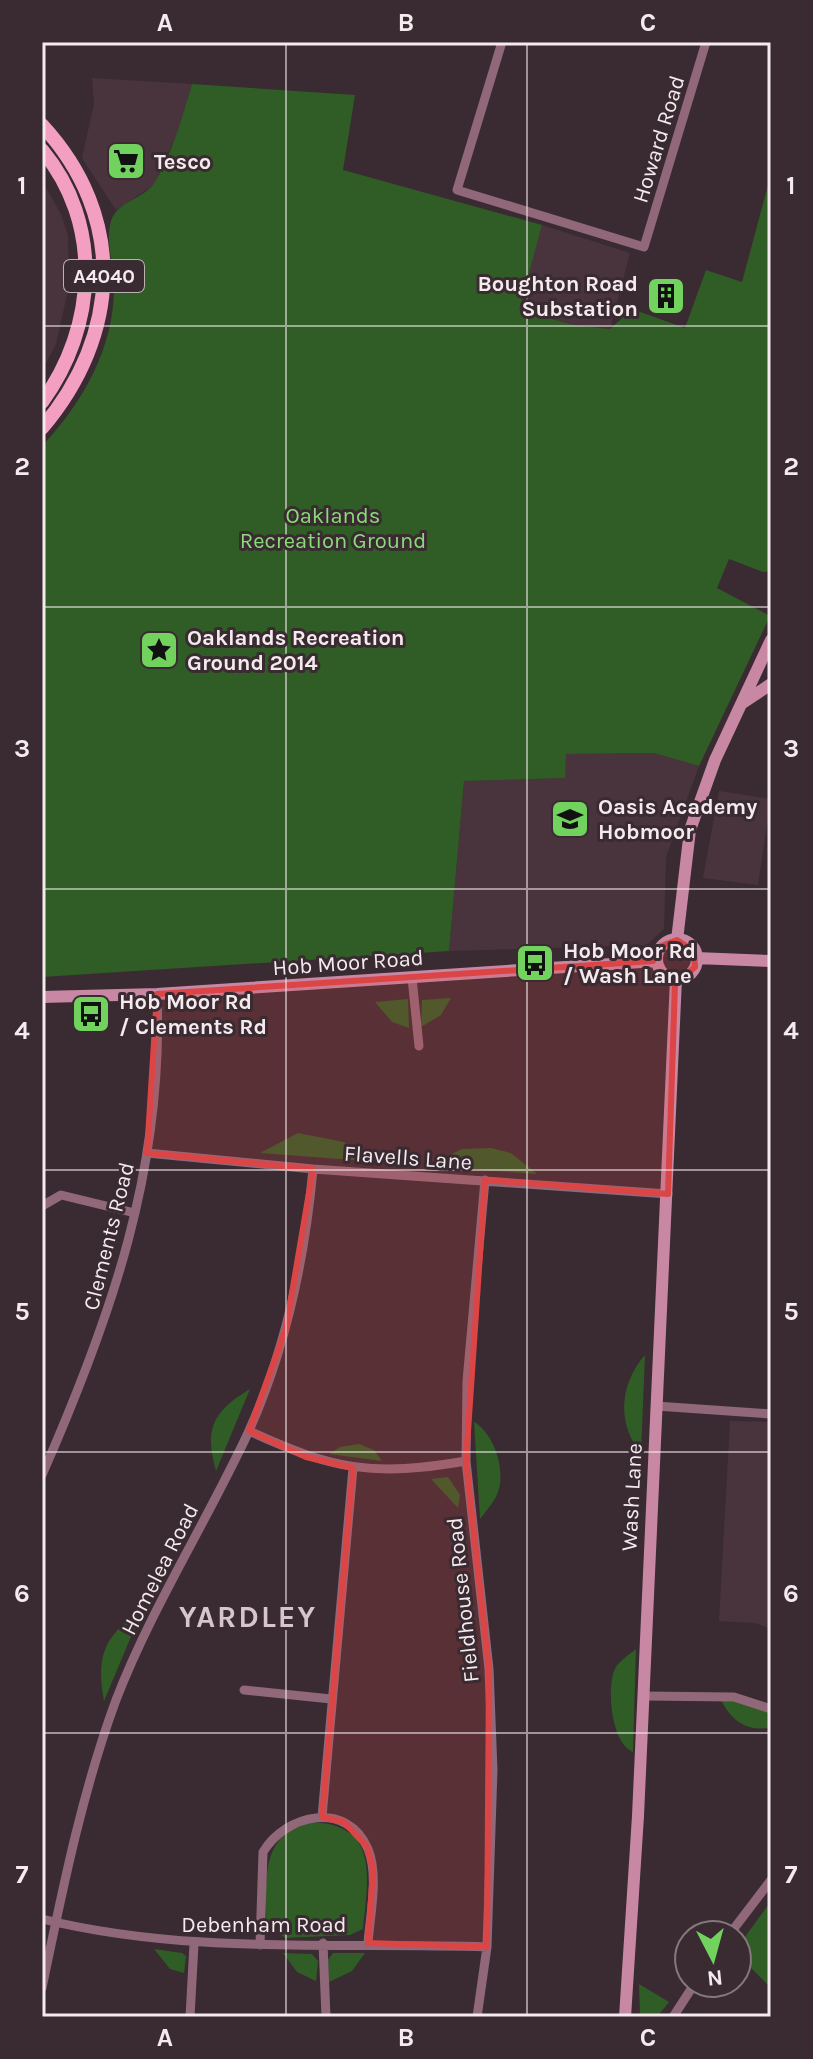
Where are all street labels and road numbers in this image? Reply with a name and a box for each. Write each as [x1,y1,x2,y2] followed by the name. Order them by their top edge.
[627,73,691,206] street label: Howard Road
[64,260,144,292] road number: A4040
[272,945,425,981] street label: Hob Moor Road
[343,1141,473,1175] street label: Flavells Lane
[78,1159,140,1313] street label: Clements Road
[616,1442,648,1552] street label: Wash Lane
[116,1499,204,1640] street label: Homelea Road
[441,1516,485,1684] street label: Fieldhouse Road
[181,1912,347,1938] street label: Debenham Road

